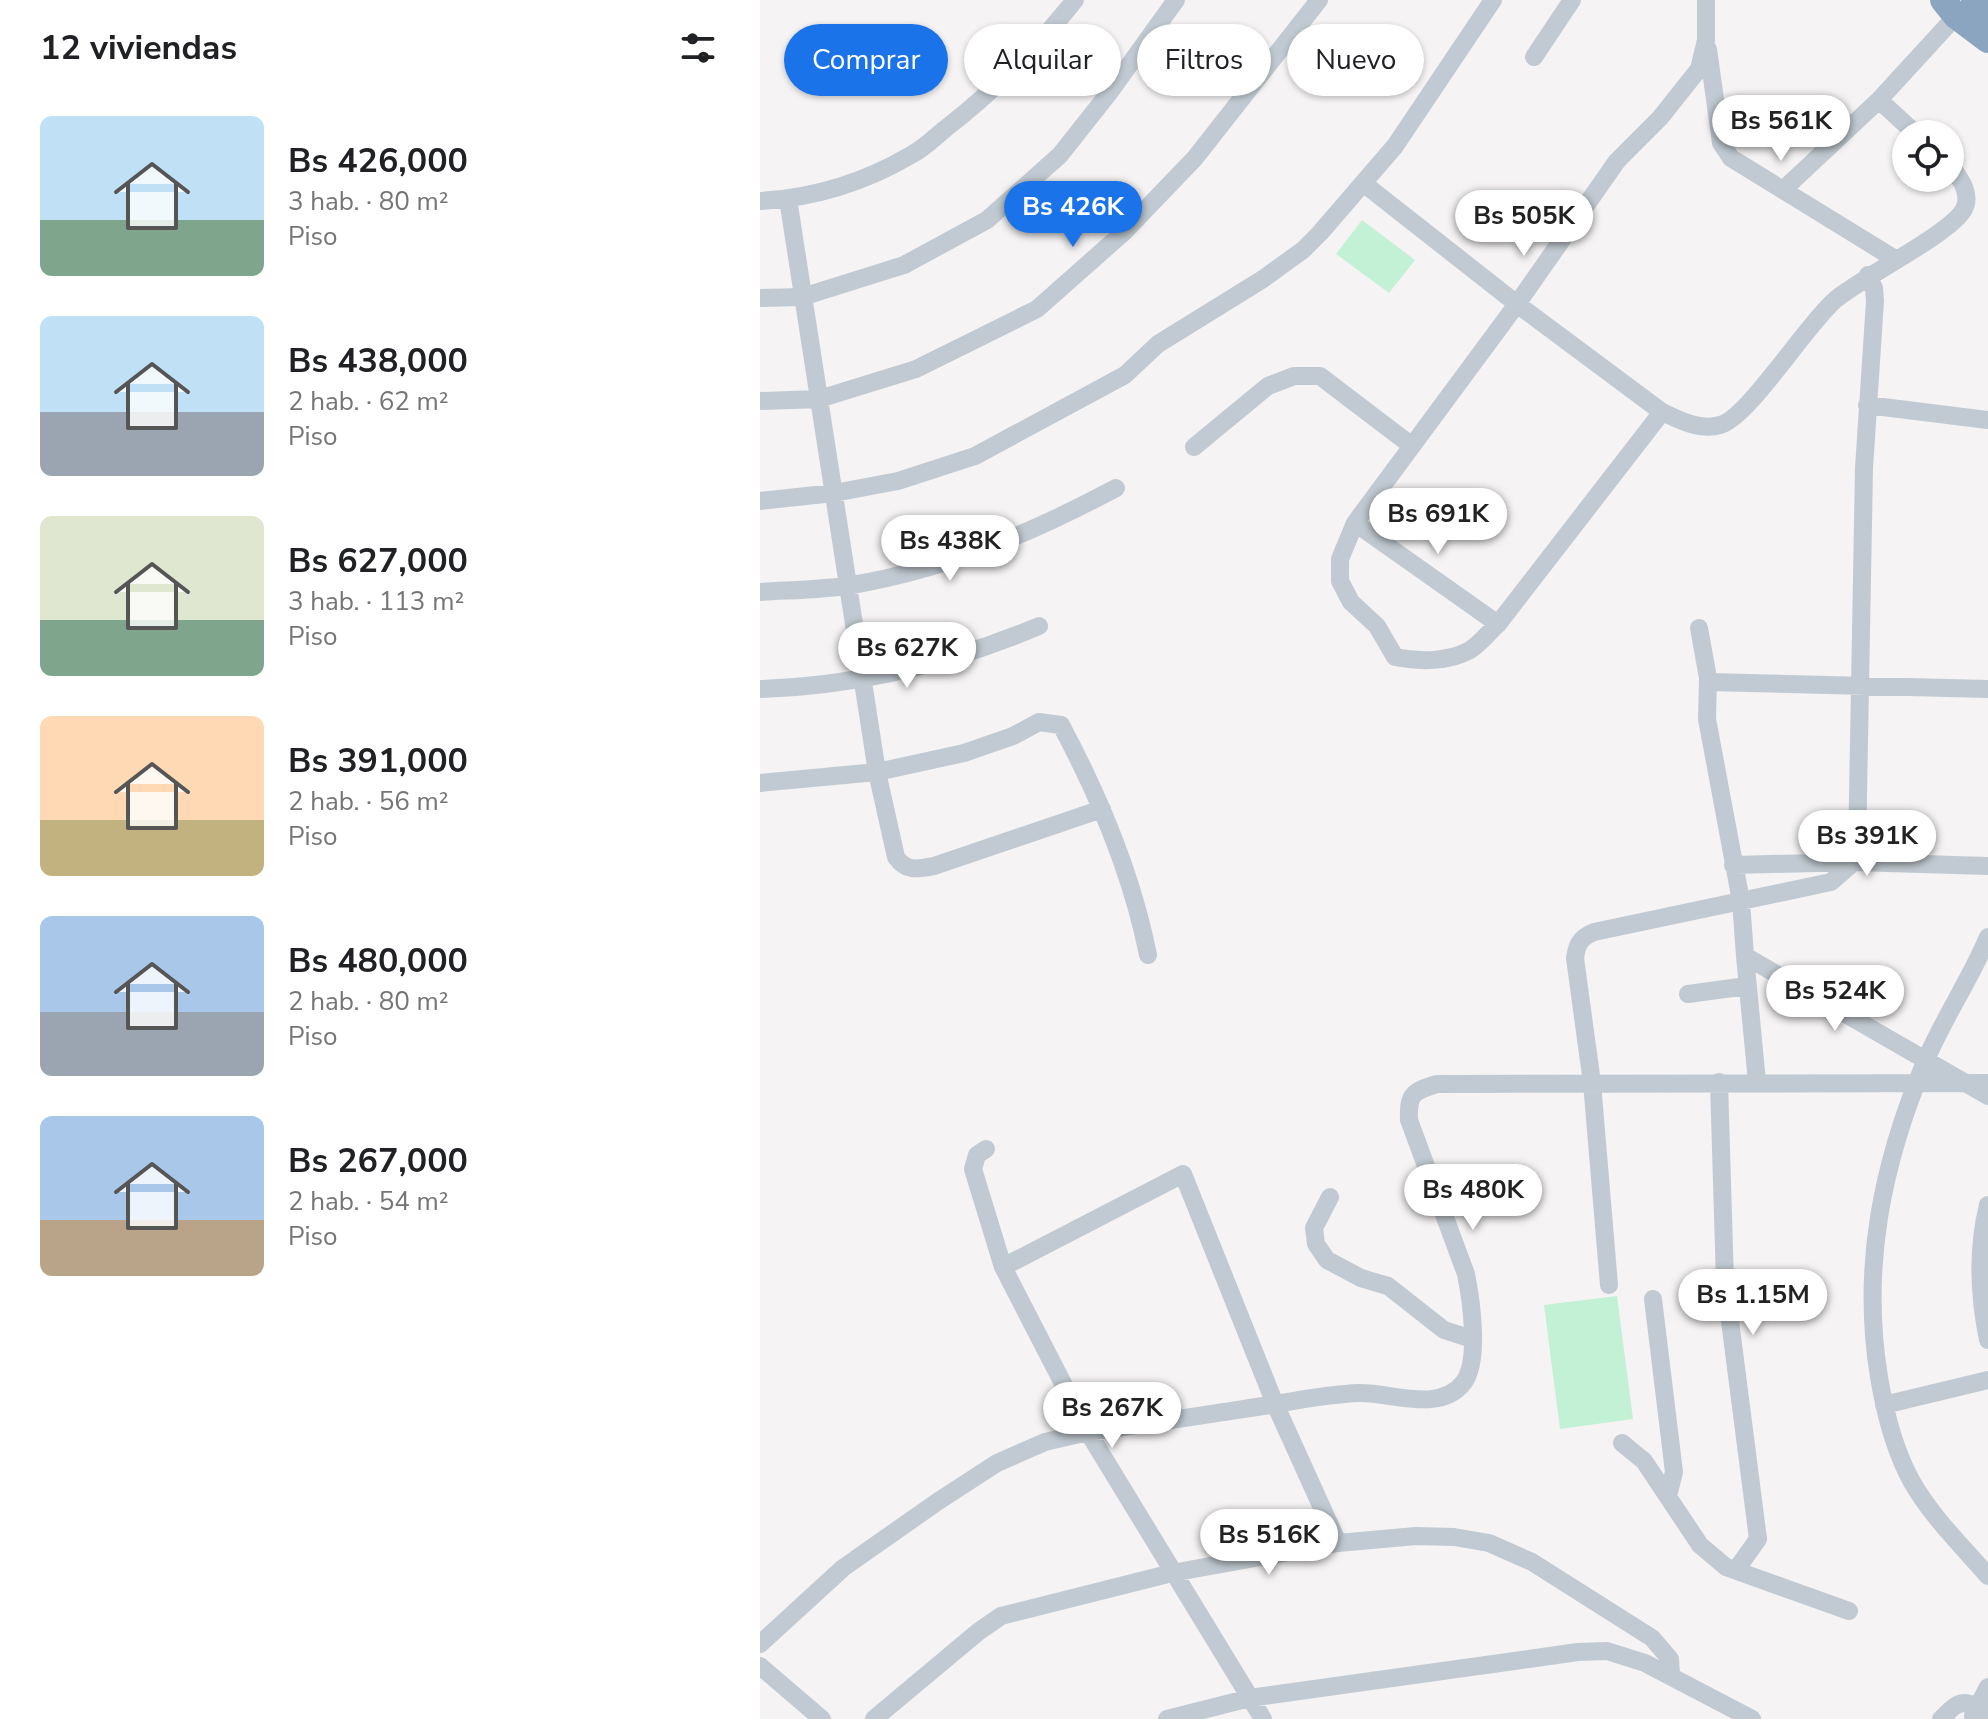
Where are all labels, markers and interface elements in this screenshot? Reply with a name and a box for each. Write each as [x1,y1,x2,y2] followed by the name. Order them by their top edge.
[784,24,948,96] chip: Comprar
[964,24,1121,96] chip: Alquilar
[1137,24,1271,96] chip: Filtros
[1287,24,1424,96] chip: Nuevo
[40,25,237,71] text: 12 viviendas
[676,26,720,70] icon: filters
[1707,95,1855,163] pin: Bs 561K
[1730,103,1832,138] text: Bs 561K
[1892,120,1964,192] map controls
[1892,120,1964,192] button: locate
[288,138,468,184] text: Bs 426,000
[104,148,200,244] icon: home
[999,181,1147,249] pin: Bs 426K
[288,184,449,219] text: 3 hab. · 80 m²
[1022,189,1124,224] text: Bs 426K
[1450,190,1598,258] pin: Bs 505K
[1473,198,1575,233] text: Bs 505K
[288,219,337,254] text: Piso
[288,338,468,384] text: Bs 438,000
[104,348,200,444] icon: home
[288,384,449,419] text: 2 hab. · 62 m²
[288,419,337,454] text: Piso
[1364,488,1512,556] pin: Bs 691K
[1387,496,1489,531] text: Bs 691K
[876,515,1024,583] pin: Bs 438K
[899,523,1001,558] text: Bs 438K
[288,538,468,584] text: Bs 627,000
[104,548,200,644] icon: home
[288,584,464,619] text: 3 hab. · 113 m²
[288,619,337,654] text: Piso
[833,622,981,690] pin: Bs 627K
[856,630,958,665] text: Bs 627K
[288,738,468,784] text: Bs 391,000
[104,748,200,844] icon: home
[288,784,449,819] text: 2 hab. · 56 m²
[1793,810,1941,878] pin: Bs 391K
[1816,818,1918,853] text: Bs 391K
[288,819,337,854] text: Piso
[288,938,468,984] text: Bs 480,000
[104,948,200,1044] icon: home
[1761,965,1909,1033] pin: Bs 524K
[1784,973,1886,1008] text: Bs 524K
[288,984,449,1019] text: 2 hab. · 80 m²
[288,1019,337,1054] text: Piso
[288,1138,468,1184] text: Bs 267,000
[104,1148,200,1244] icon: home
[1399,1164,1547,1232] pin: Bs 480K
[1422,1172,1524,1207] text: Bs 480K
[288,1184,449,1219] text: 2 hab. · 54 m²
[288,1219,337,1254] text: Piso
[1670,1269,1836,1337] pin: Bs 1.15M
[1696,1277,1810,1312] text: Bs 1.15M
[1038,1382,1186,1450] pin: Bs 267K
[1061,1390,1163,1425] text: Bs 267K
[1195,1509,1343,1577] pin: Bs 516K
[1218,1517,1320,1552] text: Bs 516K

